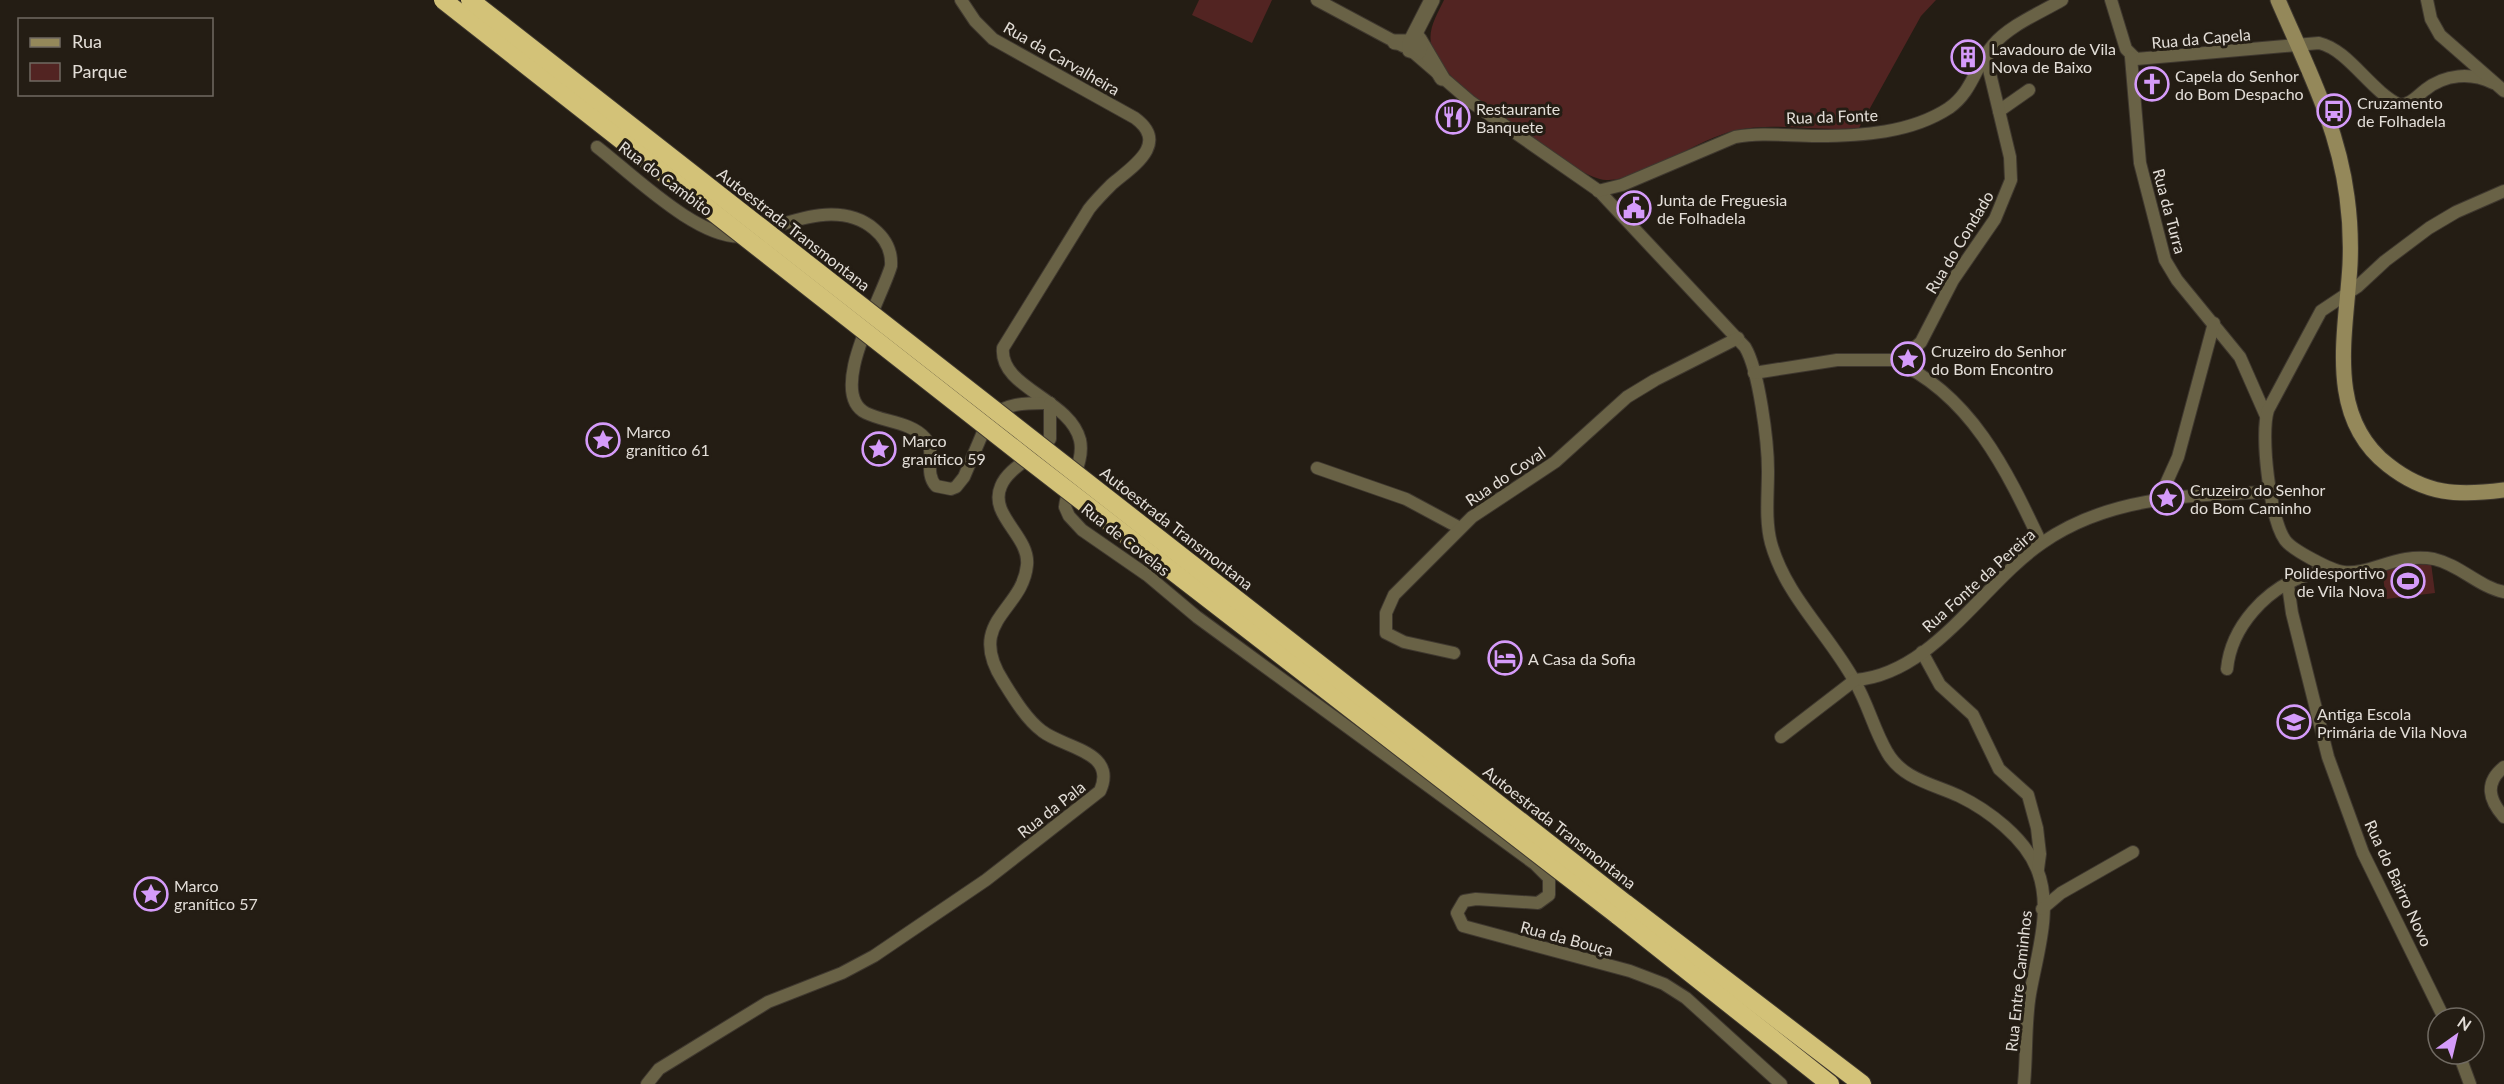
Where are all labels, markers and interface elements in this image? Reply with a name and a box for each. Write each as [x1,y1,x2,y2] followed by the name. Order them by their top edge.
[1001,17,1123,99] street label: Rua da Carvalheira
[18,18,213,96] legend
[2151,24,2251,52] street label: Rua da Capela
[72,30,102,52] text: Rua
[1950,39,1986,75] building icon: Lavadouro de Vila Nova de Baixo
[1991,39,2116,76] place label: Lavadouro de Vila Nova de Baixo
[72,60,127,82] text: Parque
[2134,66,2170,102] church icon: Capela do Senhor do Bom Despacho
[2175,66,2304,103] place label: Capela do Senhor do Bom Despacho
[2316,93,2352,129] bus stop icon: Cruzamento de Folhadela
[2357,93,2446,130] place label: Cruzamento de Folhadela
[1435,99,1471,135] restaurant icon: Restaurante Banquete
[1476,99,1560,136] place label: Restaurante Banquete
[1786,105,1878,127] street label: Rua da Fonte
[615,137,717,219] street label: Rua do Cambito
[714,164,874,294] street label: Autoestrada Transmontana
[2150,166,2190,256] street label: Rua da Turra
[1921,187,1997,297] street label: Rua do Condado
[1616,190,1652,226] public building icon: Junta de Freguesia de Folhadela
[1657,190,1787,227] place label: Junta de Freguesia de Folhadela
[1890,341,1926,377] place icon: Cruzeiro do Senhor do Bom Encontro
[1931,341,2067,378] place label: Cruzeiro do Senhor do Bom Encontro
[585,422,621,458] place icon: Marco granítico 61
[626,422,710,459] place label: Marco granítico 61
[861,431,897,467] place icon: Marco granítico 59
[902,431,986,468] place label: Marco granítico 59
[1462,442,1548,510] street label: Rua do Coval
[1097,463,1257,593] street label: Autoestrada Transmontana
[2149,480,2185,516] place icon: Cruzeiro do Senhor do Bom Caminho
[2190,480,2326,517] place label: Cruzeiro do Senhor do Bom Caminho
[1078,499,1174,579] street label: Rua de Covelas
[1918,524,2038,636] street label: Rua Fonte da Pereira
[2284,563,2385,600] place label: Polidesportivo de Vila Nova
[2390,563,2426,599] sports icon: Polidesportivo de Vila Nova
[1487,640,1523,676] hotel icon: A Casa da Sofia
[1528,649,1636,668] place label: A Casa da Sofia
[2276,704,2312,740] school or university icon: Antiga Escola Primária de Vila Nova
[2317,704,2467,741] place label: Antiga Escola Primária de Vila Nova
[1480,762,1640,892] street label: Autoestrada Transmontana
[1013,777,1089,841] street label: Rua da Pala
[2361,817,2437,949] street label: Rua do Bairro Novo
[133,876,169,912] place icon: Marco granítico 57
[174,876,258,913] place label: Marco granítico 57
[2001,909,2035,1052] street label: Rua Entre Caminhos
[1518,916,1616,960] street label: Rua da Bouça
[2426,1006,2486,1066] north arrow
[2454,1012,2475,1034] text: N

